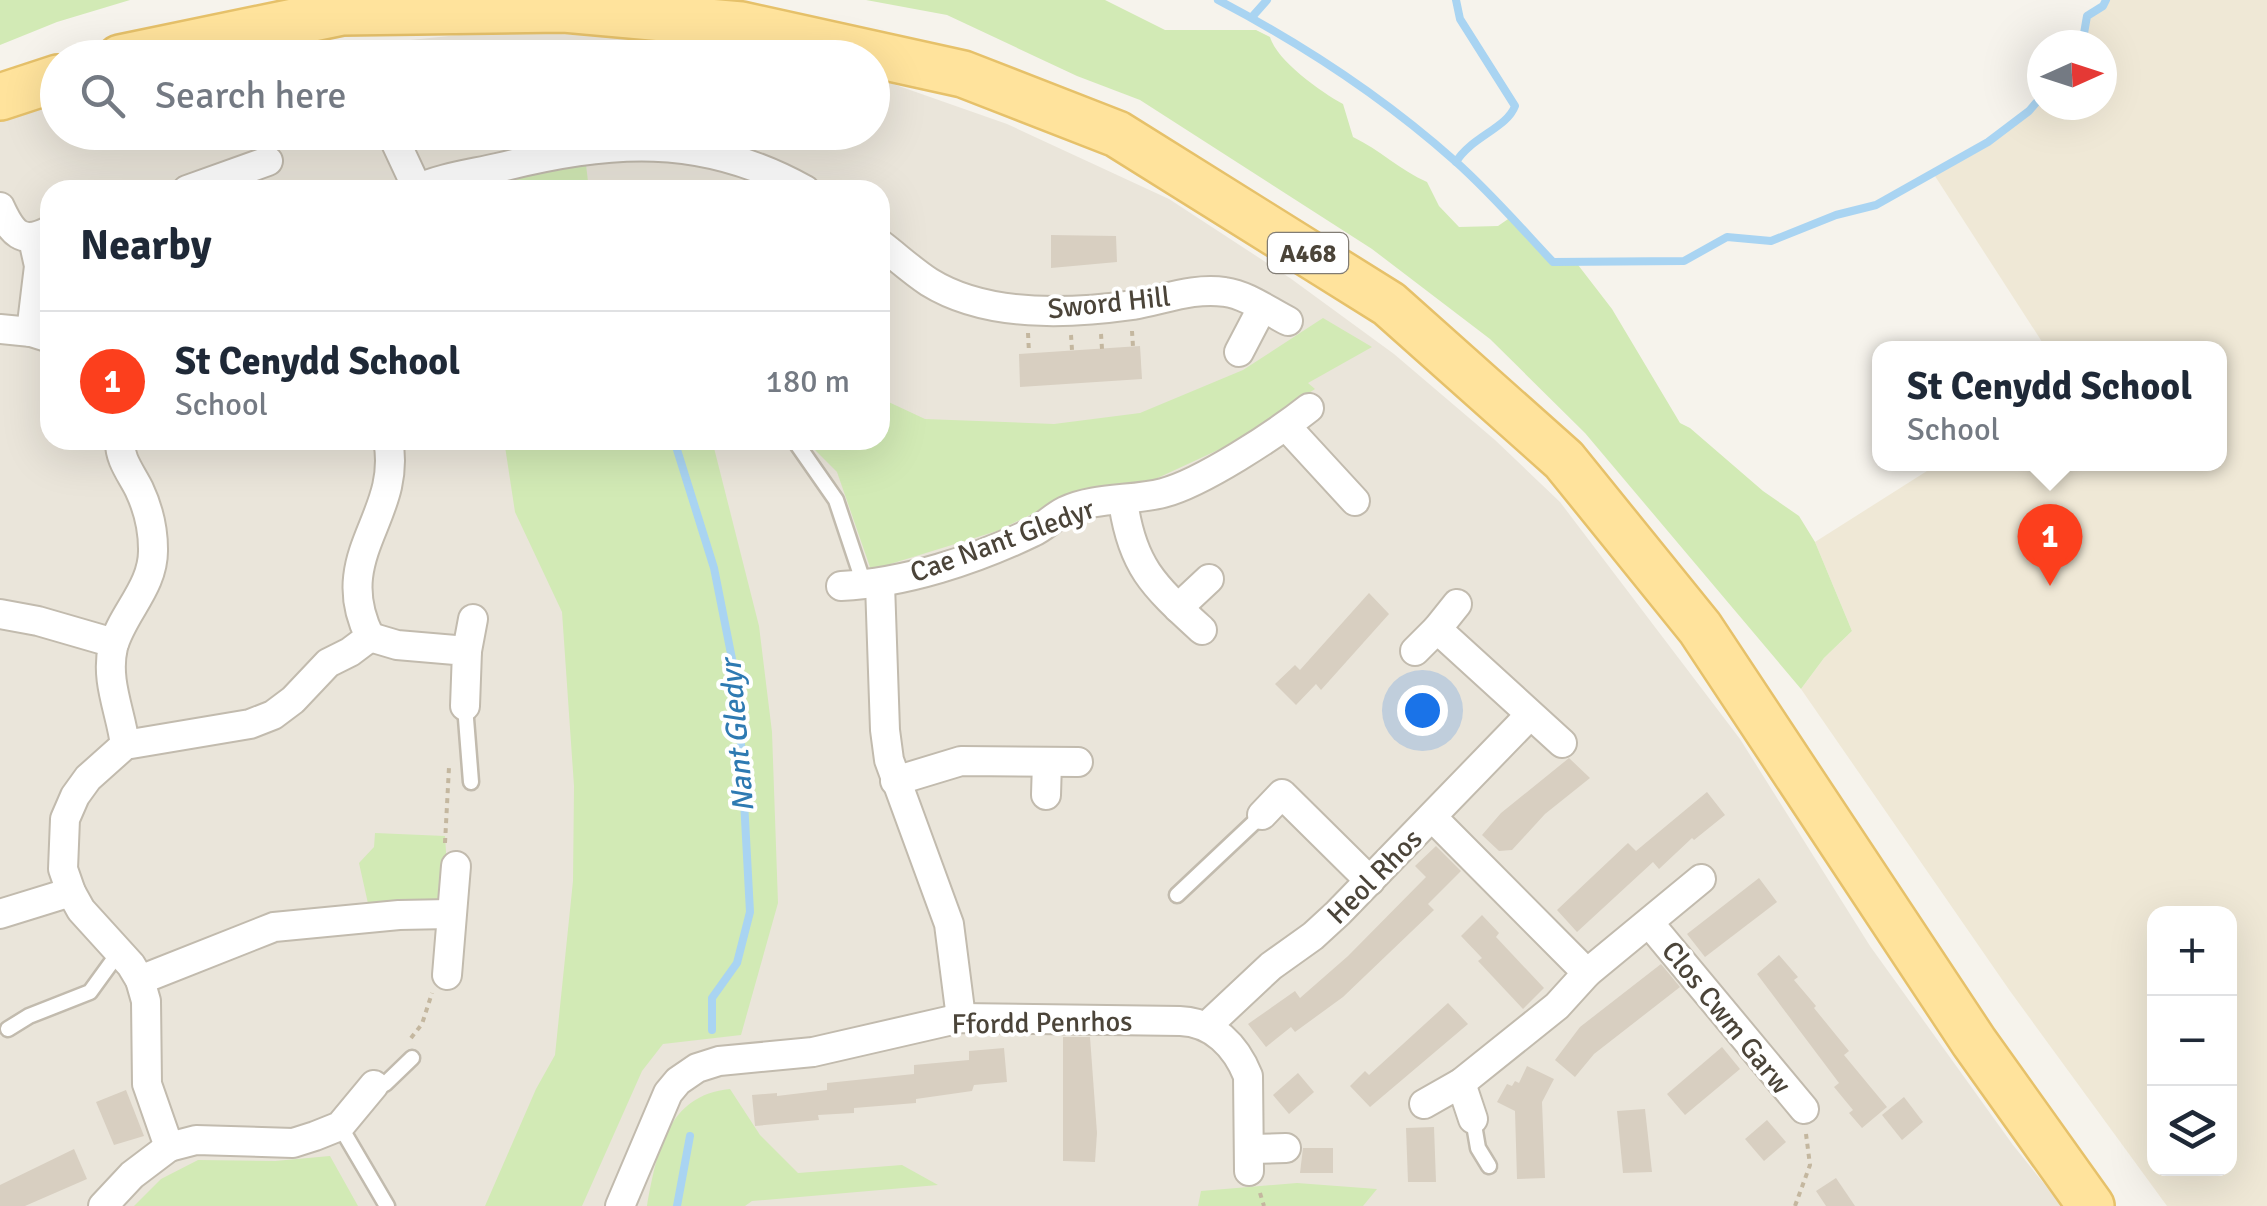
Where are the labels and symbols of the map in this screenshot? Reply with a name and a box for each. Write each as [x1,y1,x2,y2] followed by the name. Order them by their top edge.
[2027,30,2117,120] north arrow
[1268,233,1348,273] road number: A468
[1046,280,1172,326] street label: Sword Hill
[906,492,1100,590] street label: Cae Nant Gledyr
[2018,504,2082,586] pin: 1
[712,654,763,814] water label: Nant Gledyr
[1397,685,1448,736] your location
[1320,822,1429,931] street label: Heol Rhos
[1654,934,1798,1101] street label: Clos Cwm Garw
[951,1004,1133,1042] street label: Ffordd Penrhos

